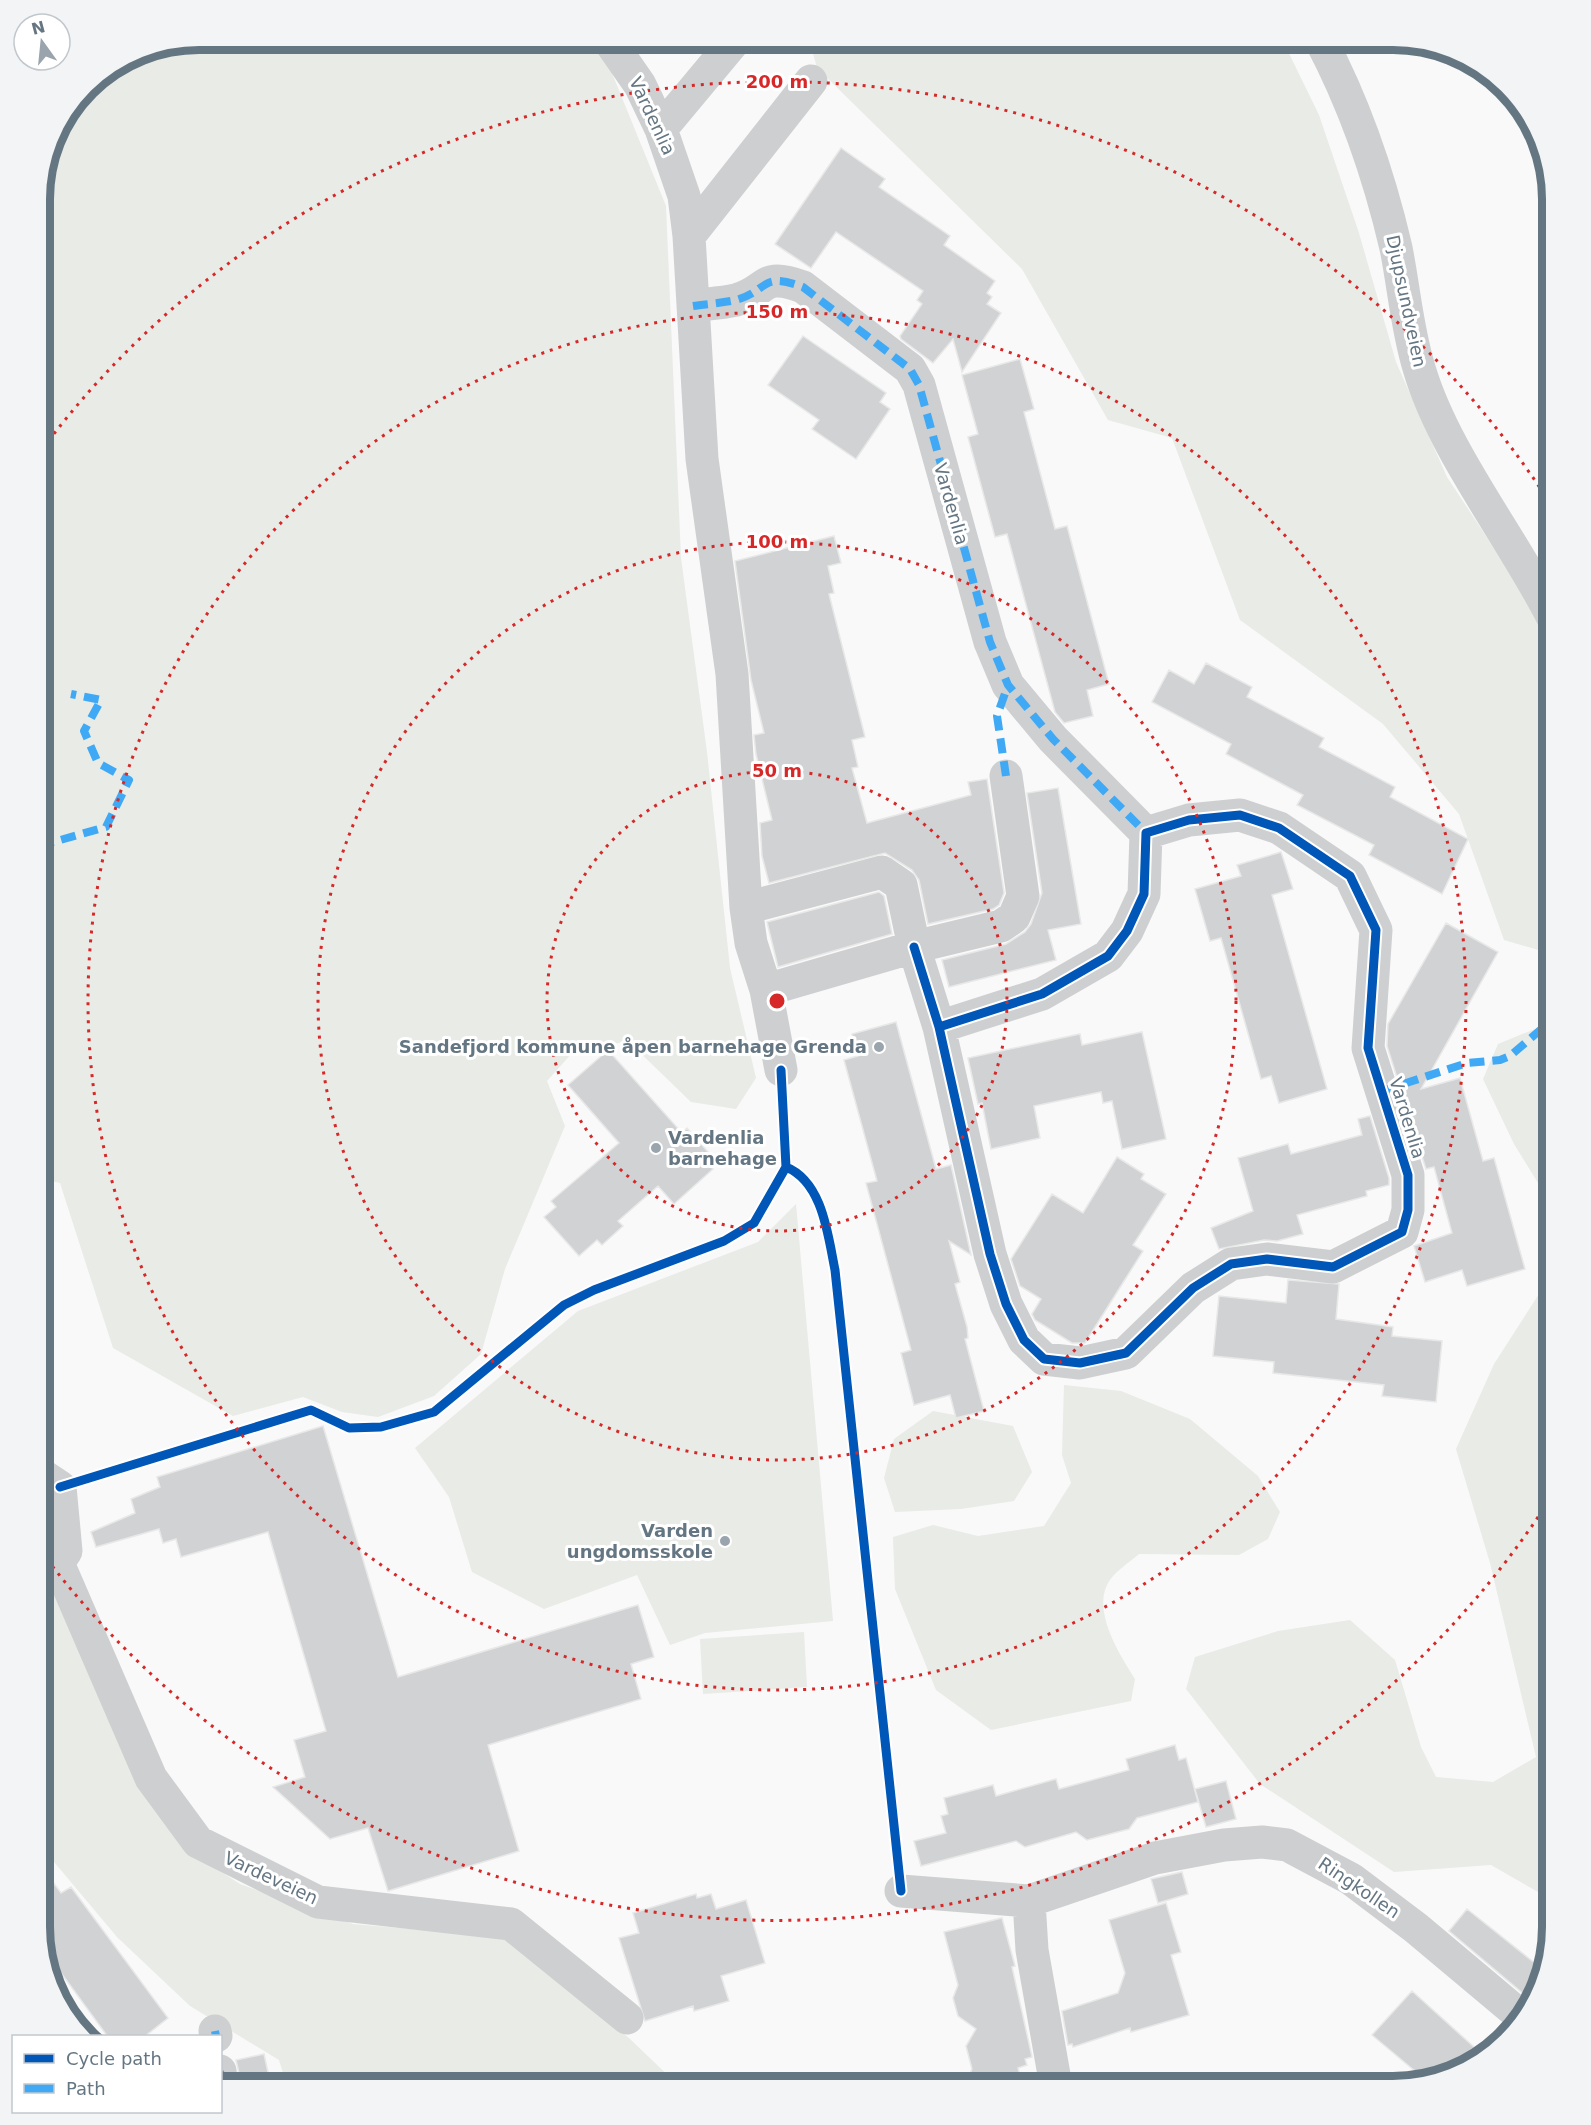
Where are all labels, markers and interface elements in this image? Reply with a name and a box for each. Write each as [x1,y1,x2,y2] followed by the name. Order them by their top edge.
[12,12,72,72] north arrow
[29,17,47,39] text: N
[746,71,808,92] text: 200 m
[625,73,680,158] street label: Vardenlia
[1382,233,1431,369] street label: Djupsundveien
[746,301,808,322] text: 150 m
[930,461,973,547] street label: Vardenlia
[746,531,808,552] text: 100 m
[752,760,802,781] text: 50 m
[767,991,787,1011] centre of rings
[399,1036,867,1057] place label: Sandefjord kommune åpen barnehage Grenda
[872,1040,886,1054] marker: Sandefjord kommune åpen barnehage Grenda
[1385,1075,1430,1161] street label: Vardenlia
[668,1127,777,1169] place label: Vardenlia barnehage
[649,1141,663,1155] marker: Vardenlia barnehage
[567,1520,713,1562] place label: Varden ungdomsskole
[718,1534,732,1548] marker: Varden ungdomsskole
[221,1847,321,1908] street label: Vardeveien
[1315,1853,1404,1922] street label: Ringkollen
[12,2035,222,2113] legend
[66,2048,162,2069] text: Cycle path
[66,2078,106,2099] text: Path

